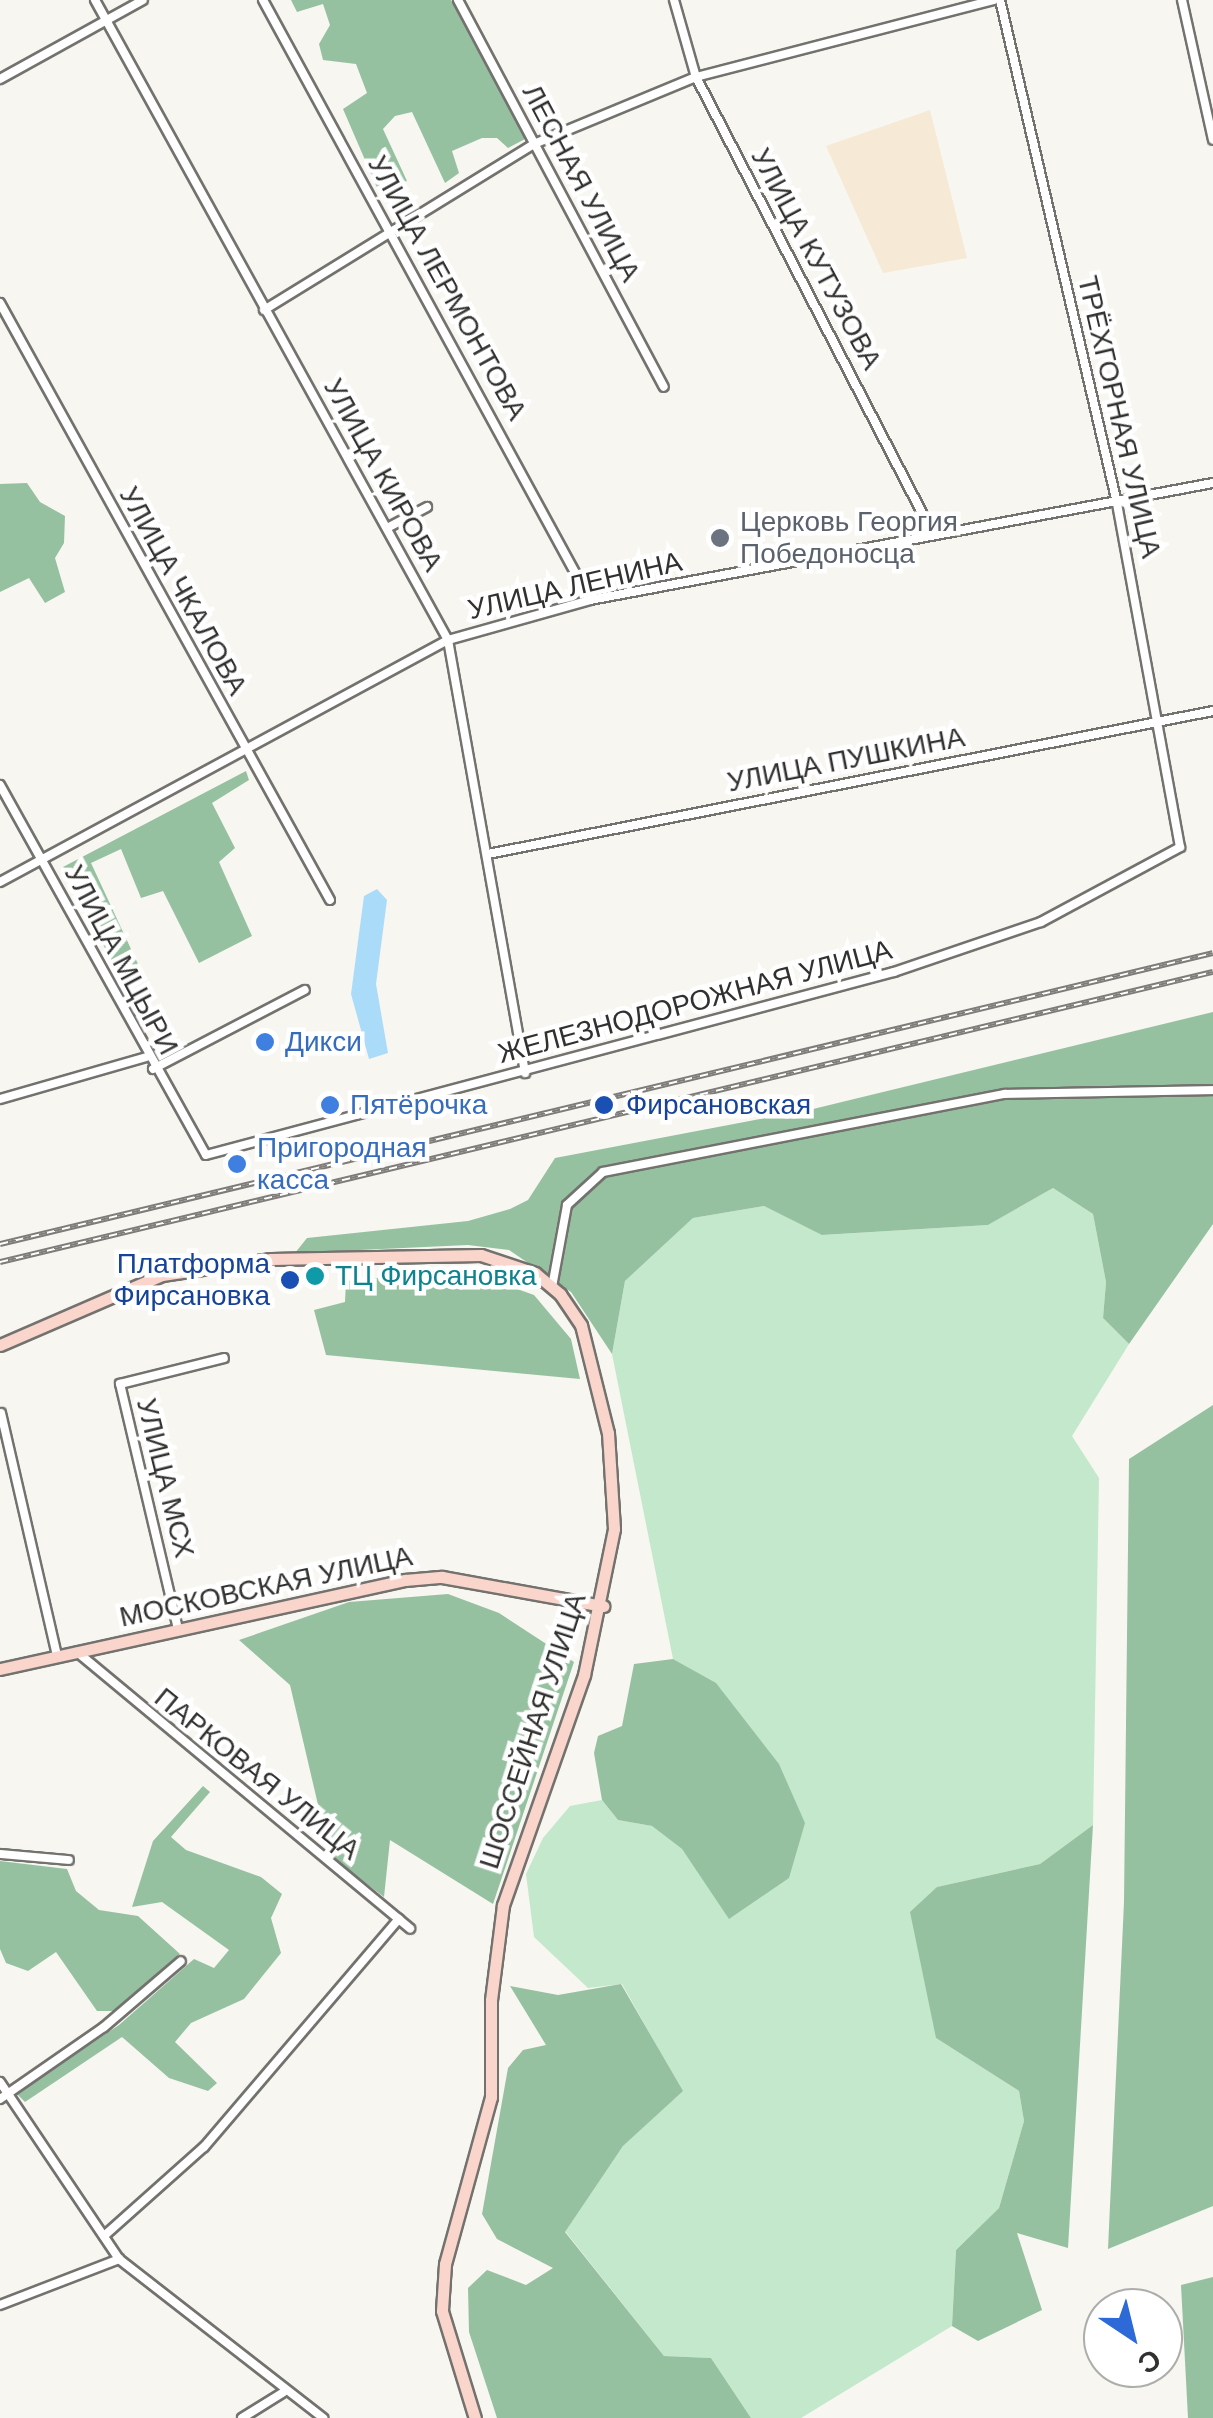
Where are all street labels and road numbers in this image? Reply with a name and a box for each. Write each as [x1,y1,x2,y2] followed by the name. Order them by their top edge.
[515,79,647,287] street label: ЛЕСНАЯ УЛИЦА
[743,143,889,375] street label: УЛИЦА КУТУЗОВА
[360,150,534,426] street label: УЛИЦА ЛЕРМОНТОВА
[1070,273,1168,561] street label: ТРЁХГОРНАЯ УЛИЦА
[316,373,450,577] street label: УЛИЦА КИРОВА
[112,481,254,701] street label: УЛИЦА ЧКАЛОВА
[465,545,685,627] street label: УЛИЦА ЛЕНИНА
[724,721,968,799] street label: УЛИЦА ПУШКИНА
[57,859,185,1061] street label: УЛИЦА МЦЫРИ
[494,933,896,1071] street label: ЖЕЛЕЗНОДОРОЖНАЯ УЛИЦА
[129,1395,201,1561] street label: УЛИЦА МСХ
[117,1540,415,1634] street label: МОСКОВСКАЯ УЛИЦА
[473,1589,593,1873] street label: ШОССЕЙНАЯ УЛИЦА
[148,1681,366,1867] street label: ПАРКОВАЯ УЛИЦА

